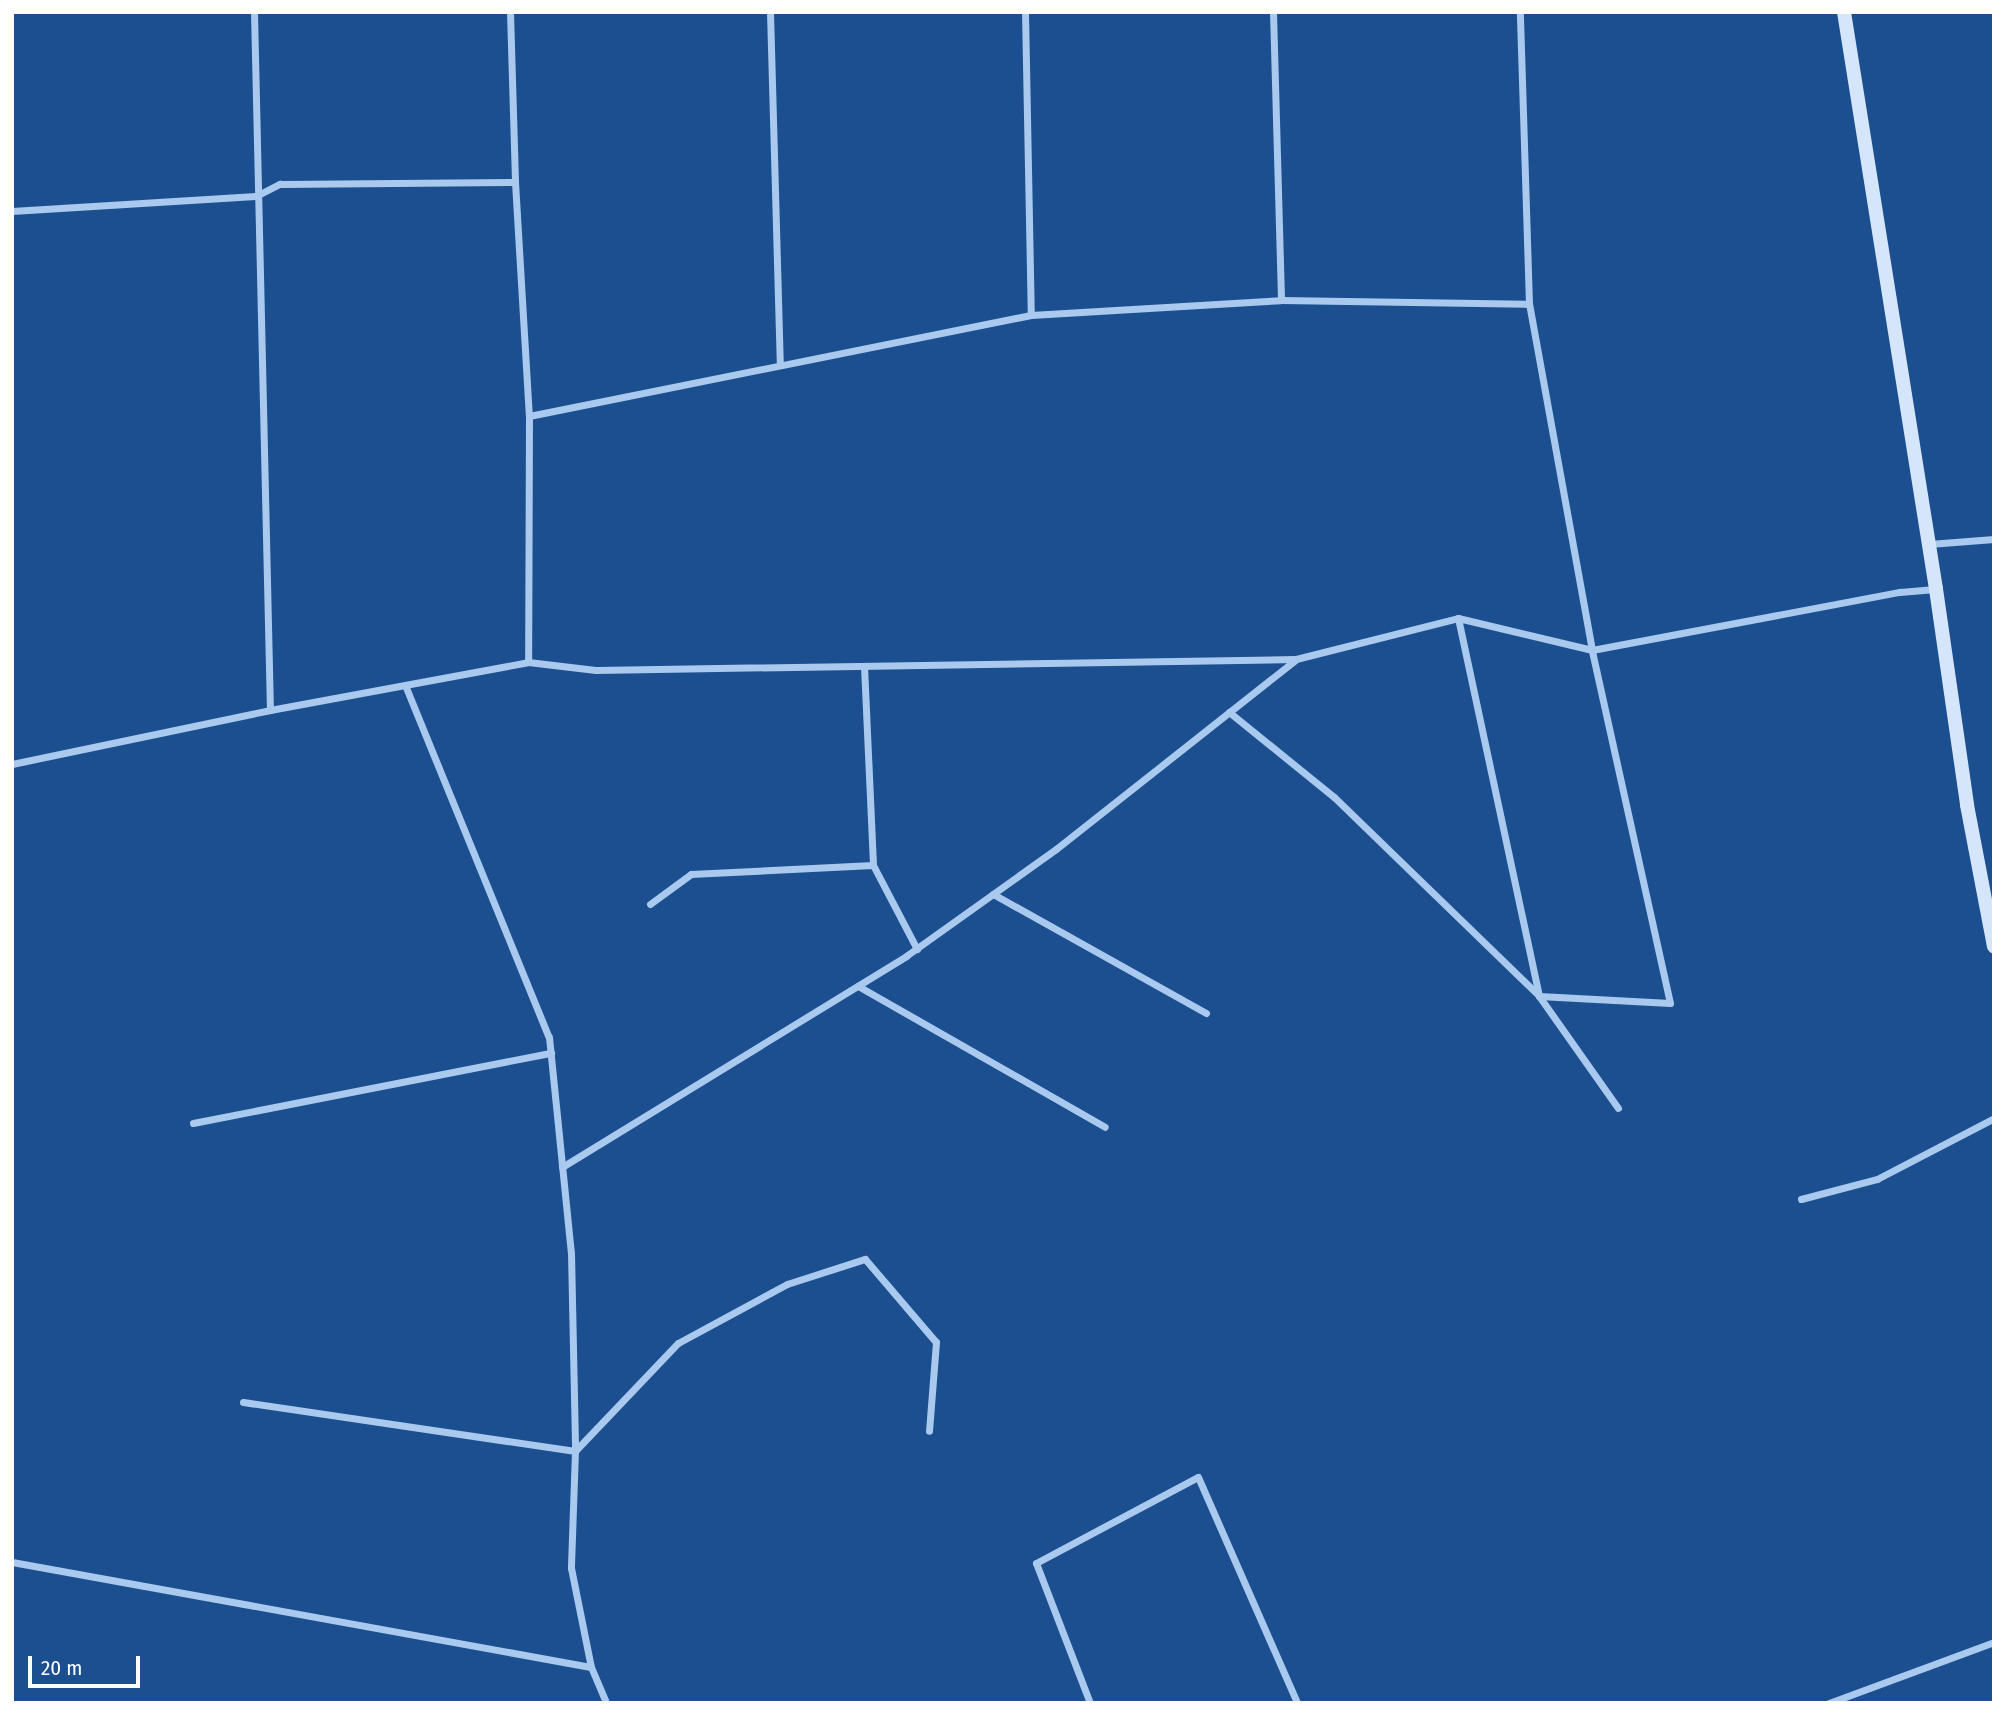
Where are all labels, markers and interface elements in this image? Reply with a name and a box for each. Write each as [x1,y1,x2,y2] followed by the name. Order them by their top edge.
[32,1642,144,1686] scale bar
[41,1655,82,1681] text: 20 m

